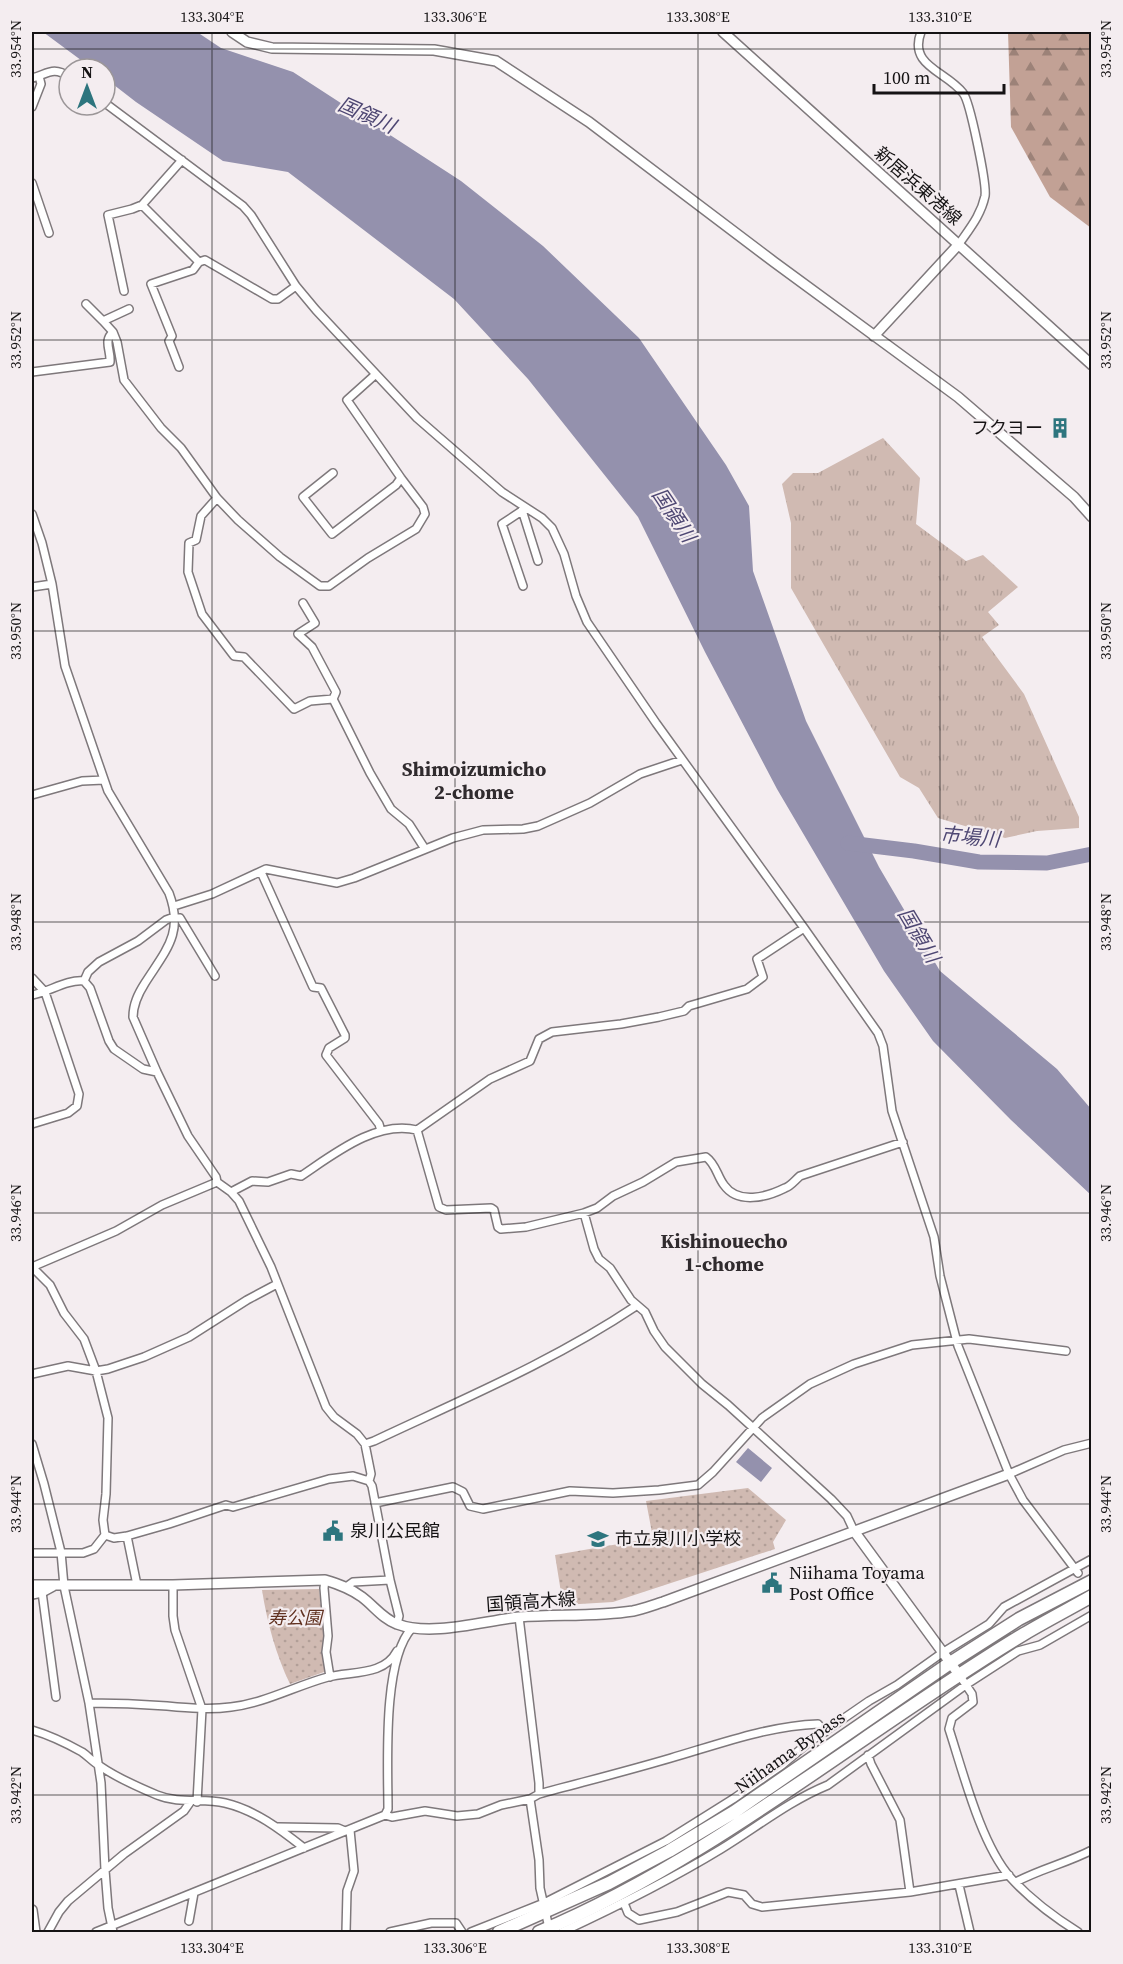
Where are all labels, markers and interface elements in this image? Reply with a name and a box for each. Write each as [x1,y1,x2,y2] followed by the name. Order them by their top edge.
[180,6,244,27] text: 133.304°E
[423,6,487,27] text: 133.306°E
[666,6,730,27] text: 133.308°E
[908,6,972,27] text: 133.310°E
[5,20,26,78] text: 33.954°N
[1095,20,1116,78] text: 33.954°N
[57,57,117,117] north arrow
[874,57,1004,95] scale bar
[81,61,93,83] text: N
[883,65,930,90] text: 100 m
[334,90,402,141] water label: 国領川
[869,141,967,230] street label: 新居浜東港線
[5,311,26,369] text: 33.952°N
[1095,311,1116,369] text: 33.952°N
[971,415,1043,440] place label: フクヨー
[1048,416,1072,440] building icon: フクヨー
[646,482,704,549] water label: 国領川
[5,602,26,660] text: 33.950°N
[1095,602,1116,660] text: 33.950°N
[402,755,546,806] district label: Shimoizumicho 2-chome
[939,820,1003,854] water label: 市場川
[5,893,26,951] text: 33.948°N
[1095,893,1116,951] text: 33.948°N
[892,902,947,970] water label: 国領川
[5,1184,26,1242] text: 33.946°N
[1095,1184,1116,1242] text: 33.946°N
[660,1227,788,1278] district label: Kishinouecho 1-chome
[5,1475,26,1533] text: 33.944°N
[1095,1475,1116,1533] text: 33.944°N
[350,1518,440,1543] place label: 泉川公民館
[321,1519,345,1543] public building icon: 泉川公民館
[615,1526,741,1551] place label: 市立泉川小学校
[586,1527,610,1551] school or university icon: 市立泉川小学校
[789,1560,926,1606] place label: Niihama Toyama Post Office
[760,1571,784,1595] public building icon: Niihama Toyama Post Office
[485,1586,577,1617] street label: 国領高木線
[268,1605,325,1630] park label: 寿公園
[730,1704,850,1799] street label: Niihama Bypass
[5,1766,26,1824] text: 33.942°N
[1095,1766,1116,1824] text: 33.942°N
[180,1937,244,1958] text: 133.304°E
[423,1937,487,1958] text: 133.306°E
[666,1937,730,1958] text: 133.308°E
[908,1937,972,1958] text: 133.310°E

